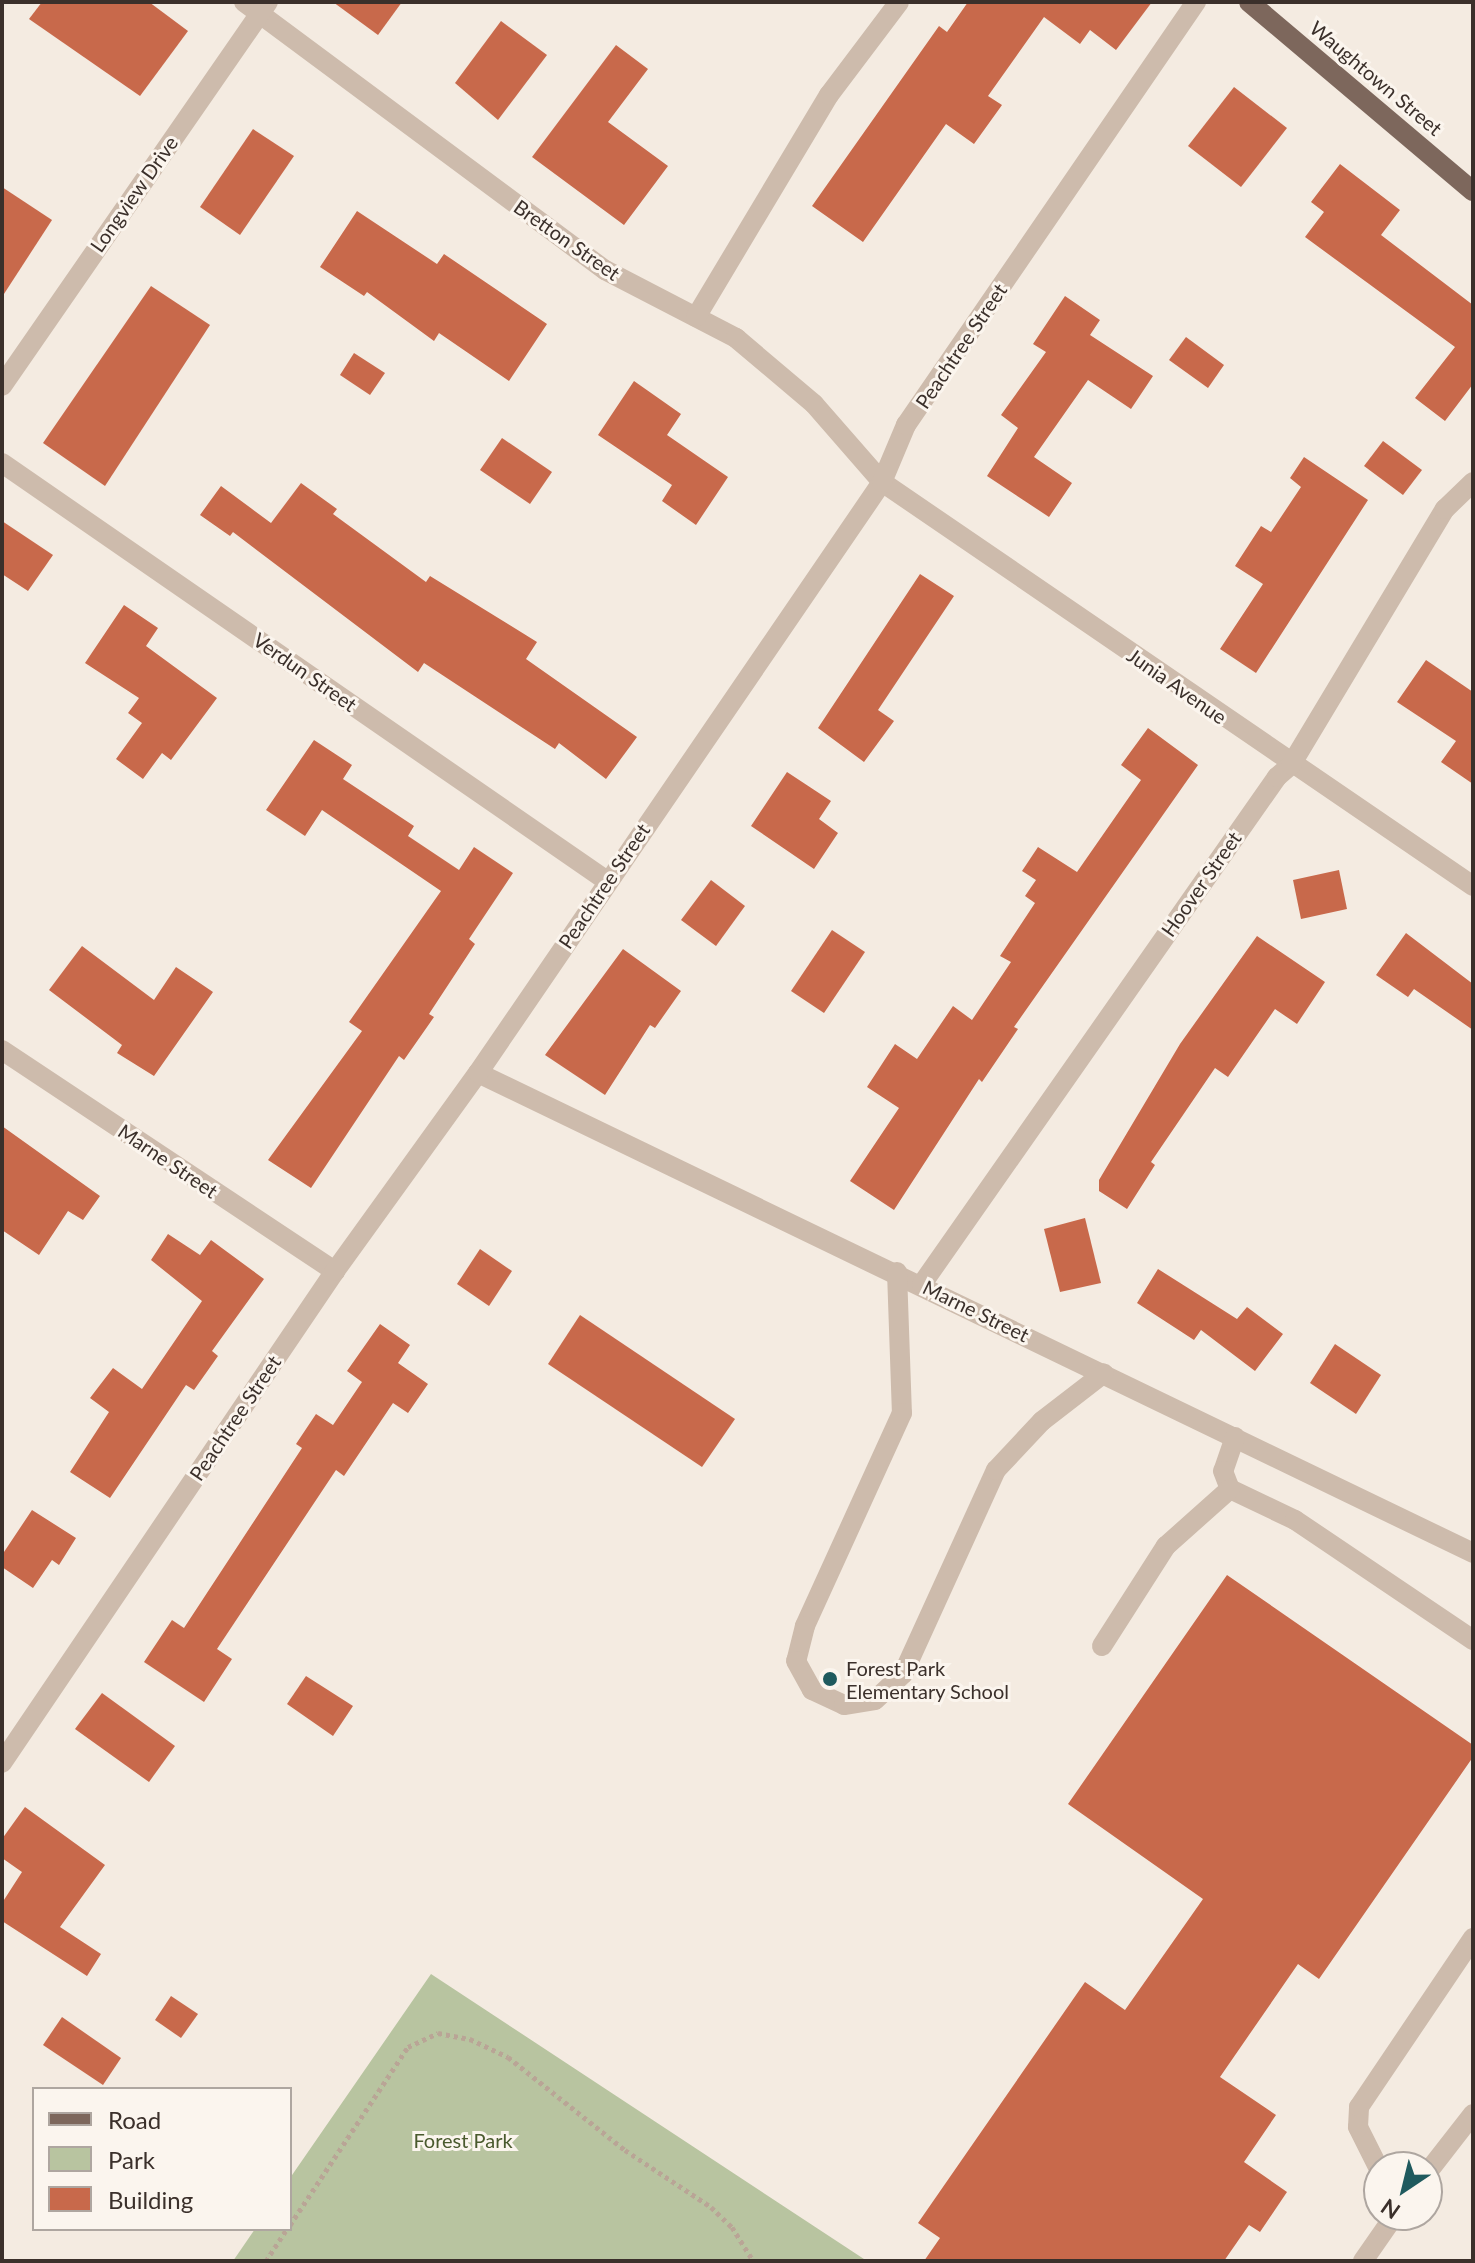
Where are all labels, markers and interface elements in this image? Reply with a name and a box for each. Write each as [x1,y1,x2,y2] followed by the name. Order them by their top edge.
[1305,16,1447,140] street label: Waughtown Street
[85,131,183,257] street label: Longview Drive
[509,195,625,285] street label: Bretton Street
[910,279,1012,413] street label: Peachtree Street
[249,628,361,716] street label: Verdun Street
[1122,643,1232,729] street label: Junia Avenue
[553,819,655,953] street label: Peachtree Street
[1156,827,1246,941] street label: Hoover Street
[114,1119,222,1203] street label: Marne Street
[919,1275,1033,1347] street label: Marne Street
[184,1351,286,1485] street label: Peachtree Street
[846,1656,1009,1703] place label: Forest Park Elementary School
[821,1670,839,1688] marker: Forest Park Elementary School
[32,2087,292,2231] legend
[108,2105,161,2134] text: Road
[413,2128,513,2152] park label: Forest Park
[108,2145,155,2174] text: Park
[1363,2151,1443,2231] north arrow
[108,2185,193,2214] text: Building
[1375,2194,1405,2225] text: N

